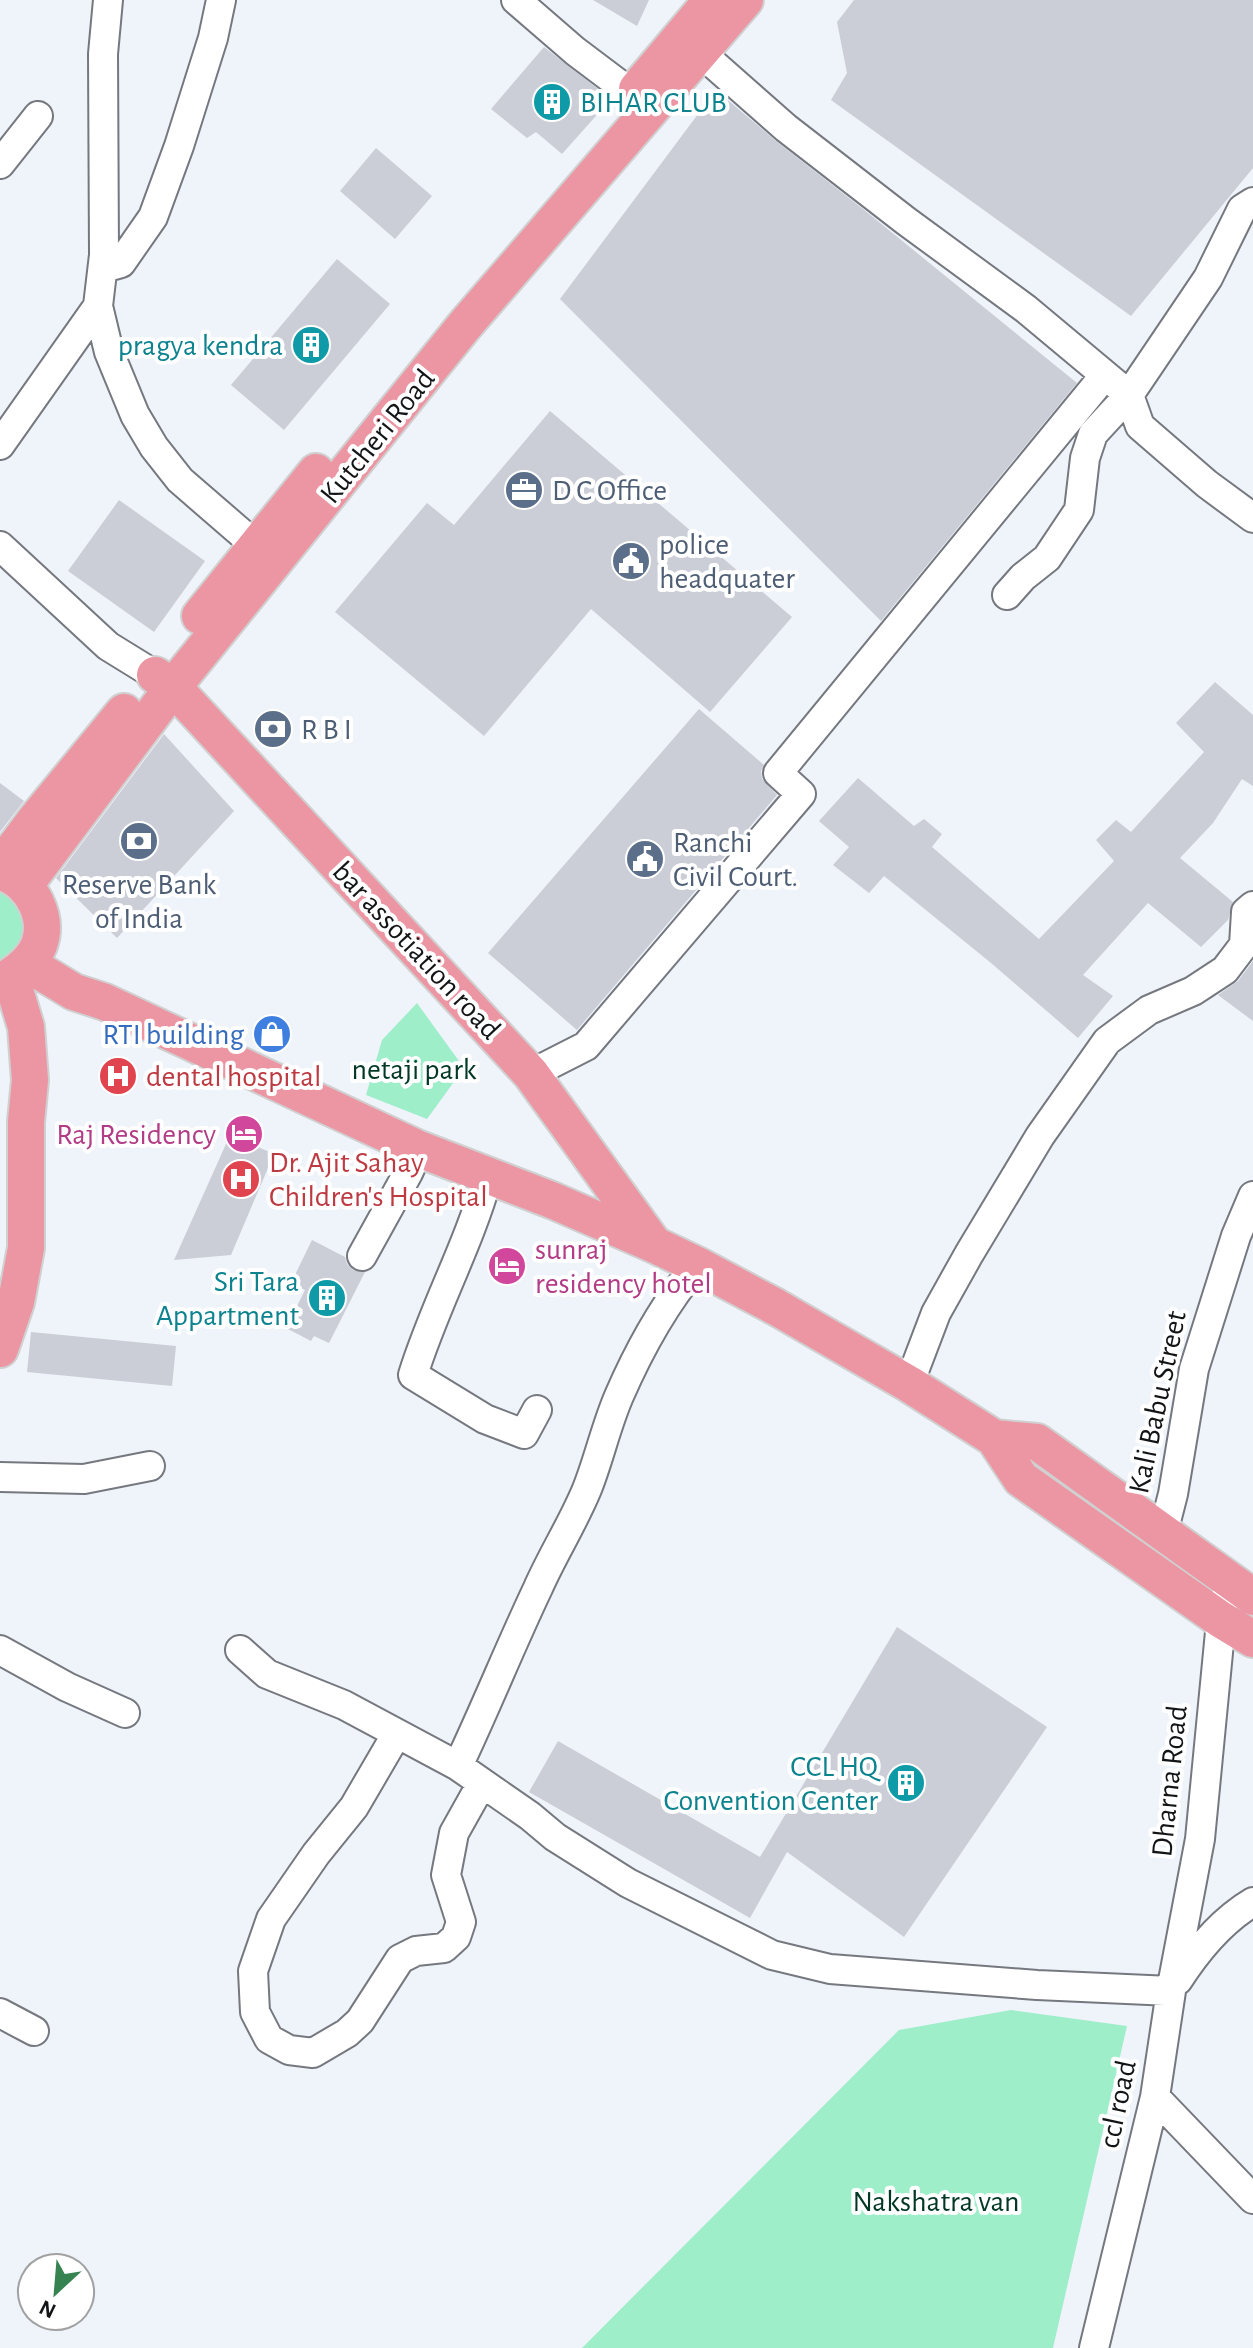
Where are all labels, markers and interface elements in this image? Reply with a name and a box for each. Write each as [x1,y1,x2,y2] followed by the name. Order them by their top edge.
[531,81,573,123] building icon: BIHAR CLUB
[580,88,727,118] place label: BIHAR CLUB
[290,324,332,366] building icon: pragya kendra
[118,331,283,361] place label: pragya kendra
[315,364,441,509] street label: Kutcheri Road
[503,469,545,511] office icon: D C Office
[552,476,667,506] place label: D C Office
[659,530,795,594] place label: police headquater
[610,540,652,582] public building icon: police headquater
[252,708,294,750] bank icon: R B I
[301,715,352,745] place label: R B I
[118,820,160,862] bank icon: Reserve Bank of India
[673,828,798,892] place label: Ranchi Civil Court.
[624,838,666,880] public building icon: Ranchi Civil Court.
[327,856,506,1045] street label: bar assotiation road
[62,870,216,934] place label: Reserve Bank of India
[251,1013,293,1055] shop icon: RTI building
[102,1020,244,1050] place label: RTI building
[97,1055,139,1097] hospital icon: dental hospital
[351,1055,477,1085] park label: netaji park
[146,1062,321,1092] place label: dental hospital
[223,1113,265,1155] hotel icon: Raj Residency
[56,1120,216,1150] place label: Raj Residency
[269,1148,488,1212] place label: Dr. Ajit Sahay Children's Hospital
[220,1158,262,1200] hospital icon: Dr. Ajit Sahay Children's Hospital
[535,1235,712,1299] place label: sunraj residency hotel
[486,1245,528,1287] hotel icon: sunraj residency hotel
[156,1267,299,1331] place label: Sri Tara Appartment
[306,1277,348,1319] building icon: Sri Tara Appartment
[1124,1308,1192,1496] street label: Kali Babu Street
[1147,1704,1193,1858] street label: Dharna Road
[663,1752,881,1816] place label: CCL HQ Convention Center
[885,1762,927,1804] building icon: CCL HQ Convention Center
[1094,2057,1142,2151] street label: ccl road
[852,2187,1020,2217] park label: Nakshatra van
[16,2252,96,2332] north arrow
[36,2296,59,2322] text: N

